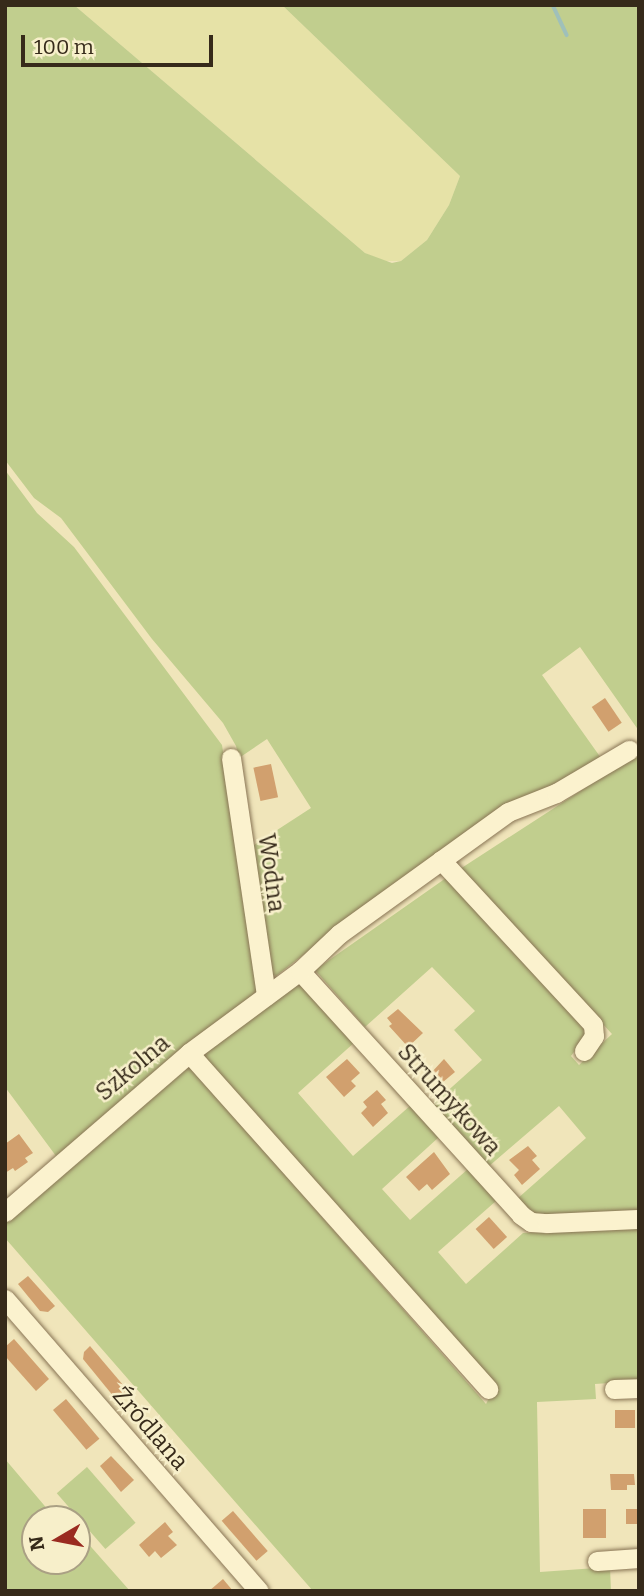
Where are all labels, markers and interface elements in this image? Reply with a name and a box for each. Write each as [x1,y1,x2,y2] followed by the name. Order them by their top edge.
[24,21,217,65] scale bar
[34,34,94,60] text: 100 m
[251,832,291,914] street label: Wodna
[90,1029,176,1107] street label: Szkolna
[391,1038,507,1162] street label: Strumykowa
[106,1382,194,1476] street label: Źródlana
[21,1505,91,1575] north arrow
[24,1534,49,1553] text: N

